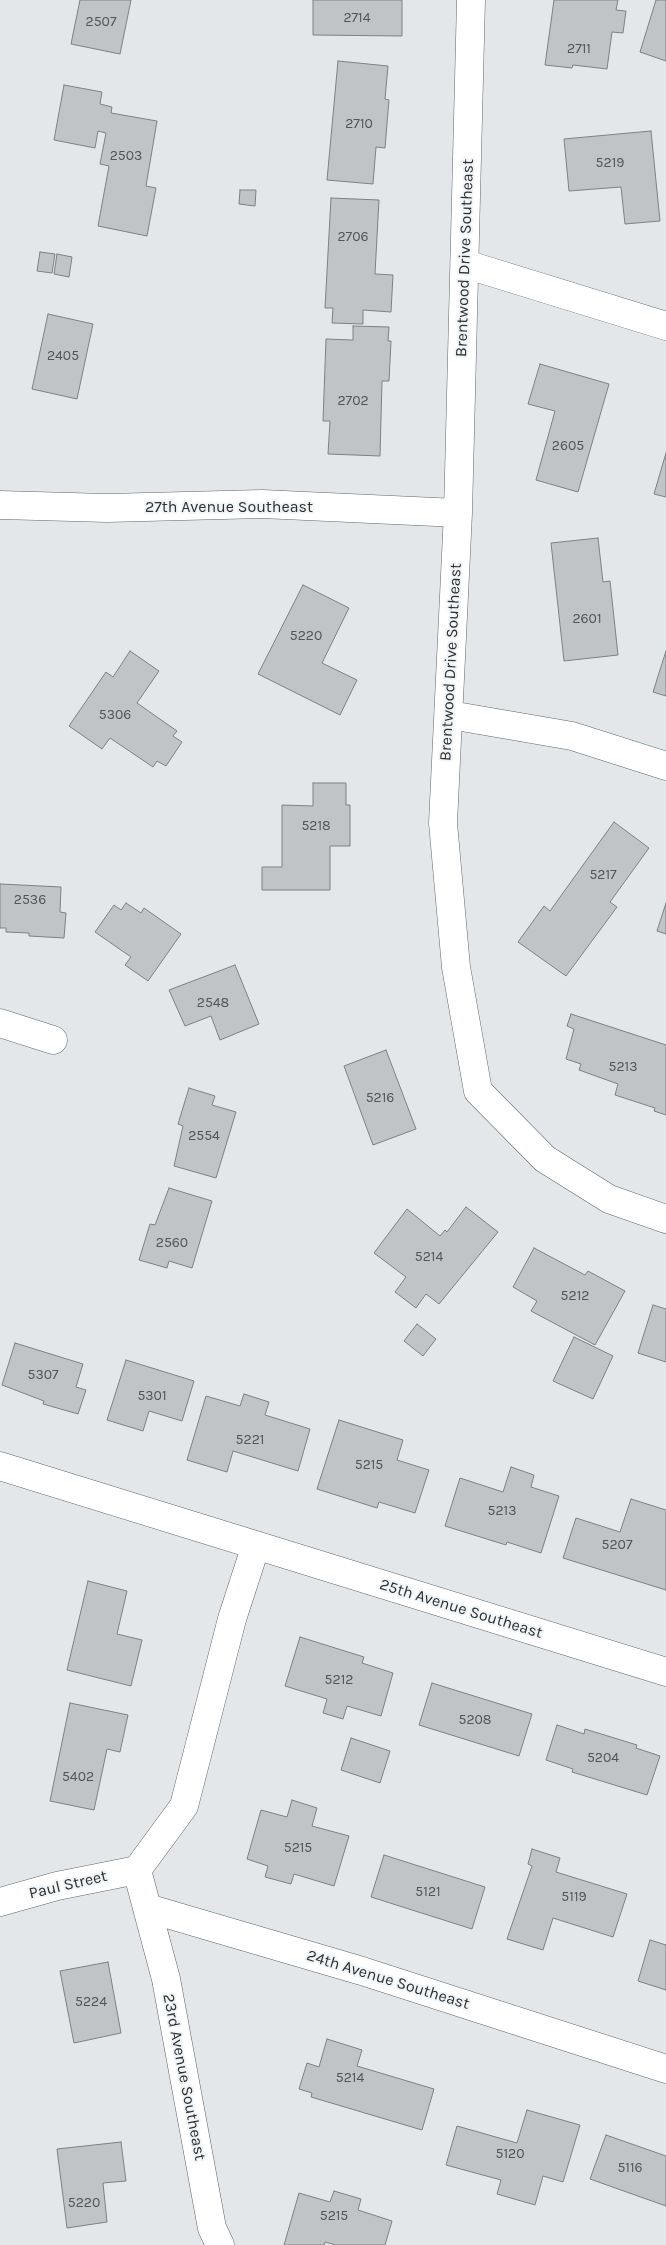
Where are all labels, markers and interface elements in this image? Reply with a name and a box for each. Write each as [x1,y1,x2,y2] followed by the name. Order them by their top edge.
[343,10,371,26] house number: 2714
[86,14,116,30] house number: 2507
[567,41,591,57] house number: 2711
[345,116,373,132] house number: 2710
[110,148,142,164] house number: 2503
[596,155,624,171] house number: 5219
[452,159,478,357] street label: Brentwood Drive Southeast
[337,229,369,245] house number: 2706
[47,348,79,364] house number: 2405
[337,393,369,409] house number: 2702
[552,438,584,454] house number: 2605
[145,497,313,517] street label: 27th Avenue Southeast
[436,562,466,762] street label: Brentwood Drive Southeast
[572,611,602,627] house number: 2601
[290,628,322,644] house number: 5220
[99,707,131,723] house number: 5306
[301,818,331,834] house number: 5218
[589,867,617,883] house number: 5217
[14,892,46,908] house number: 2536
[197,995,229,1011] house number: 2548
[609,1059,637,1075] house number: 5213
[366,1090,394,1106] house number: 5216
[188,1128,220,1144] house number: 2554
[156,1235,188,1251] house number: 2560
[415,1249,443,1265] house number: 5214
[561,1288,589,1304] house number: 5212
[27,1367,59,1383] house number: 5307
[137,1388,167,1404] house number: 5301
[236,1432,264,1448] house number: 5221
[355,1457,383,1473] house number: 5215
[488,1503,516,1519] house number: 5213
[602,1537,632,1553] house number: 5207
[377,1575,545,1643] street label: 25th Avenue Southeast
[325,1672,353,1688] house number: 5212
[459,1712,491,1728] house number: 5208
[587,1750,619,1766] house number: 5204
[62,1769,94,1785] house number: 5402
[284,1840,312,1856] house number: 5215
[27,1867,109,1903] street label: Paul Street
[415,1884,441,1900] house number: 5121
[561,1889,587,1905] house number: 5119
[304,1946,472,2014] street label: 24th Avenue Southeast
[158,1992,210,2162] street label: 23rd Avenue Southeast
[75,1994,107,2010] house number: 5224
[336,2070,364,2086] house number: 5214
[496,2146,524,2162] house number: 5120
[617,2160,643,2176] house number: 5116
[68,2195,100,2211] house number: 5220
[320,2208,348,2224] house number: 5215

